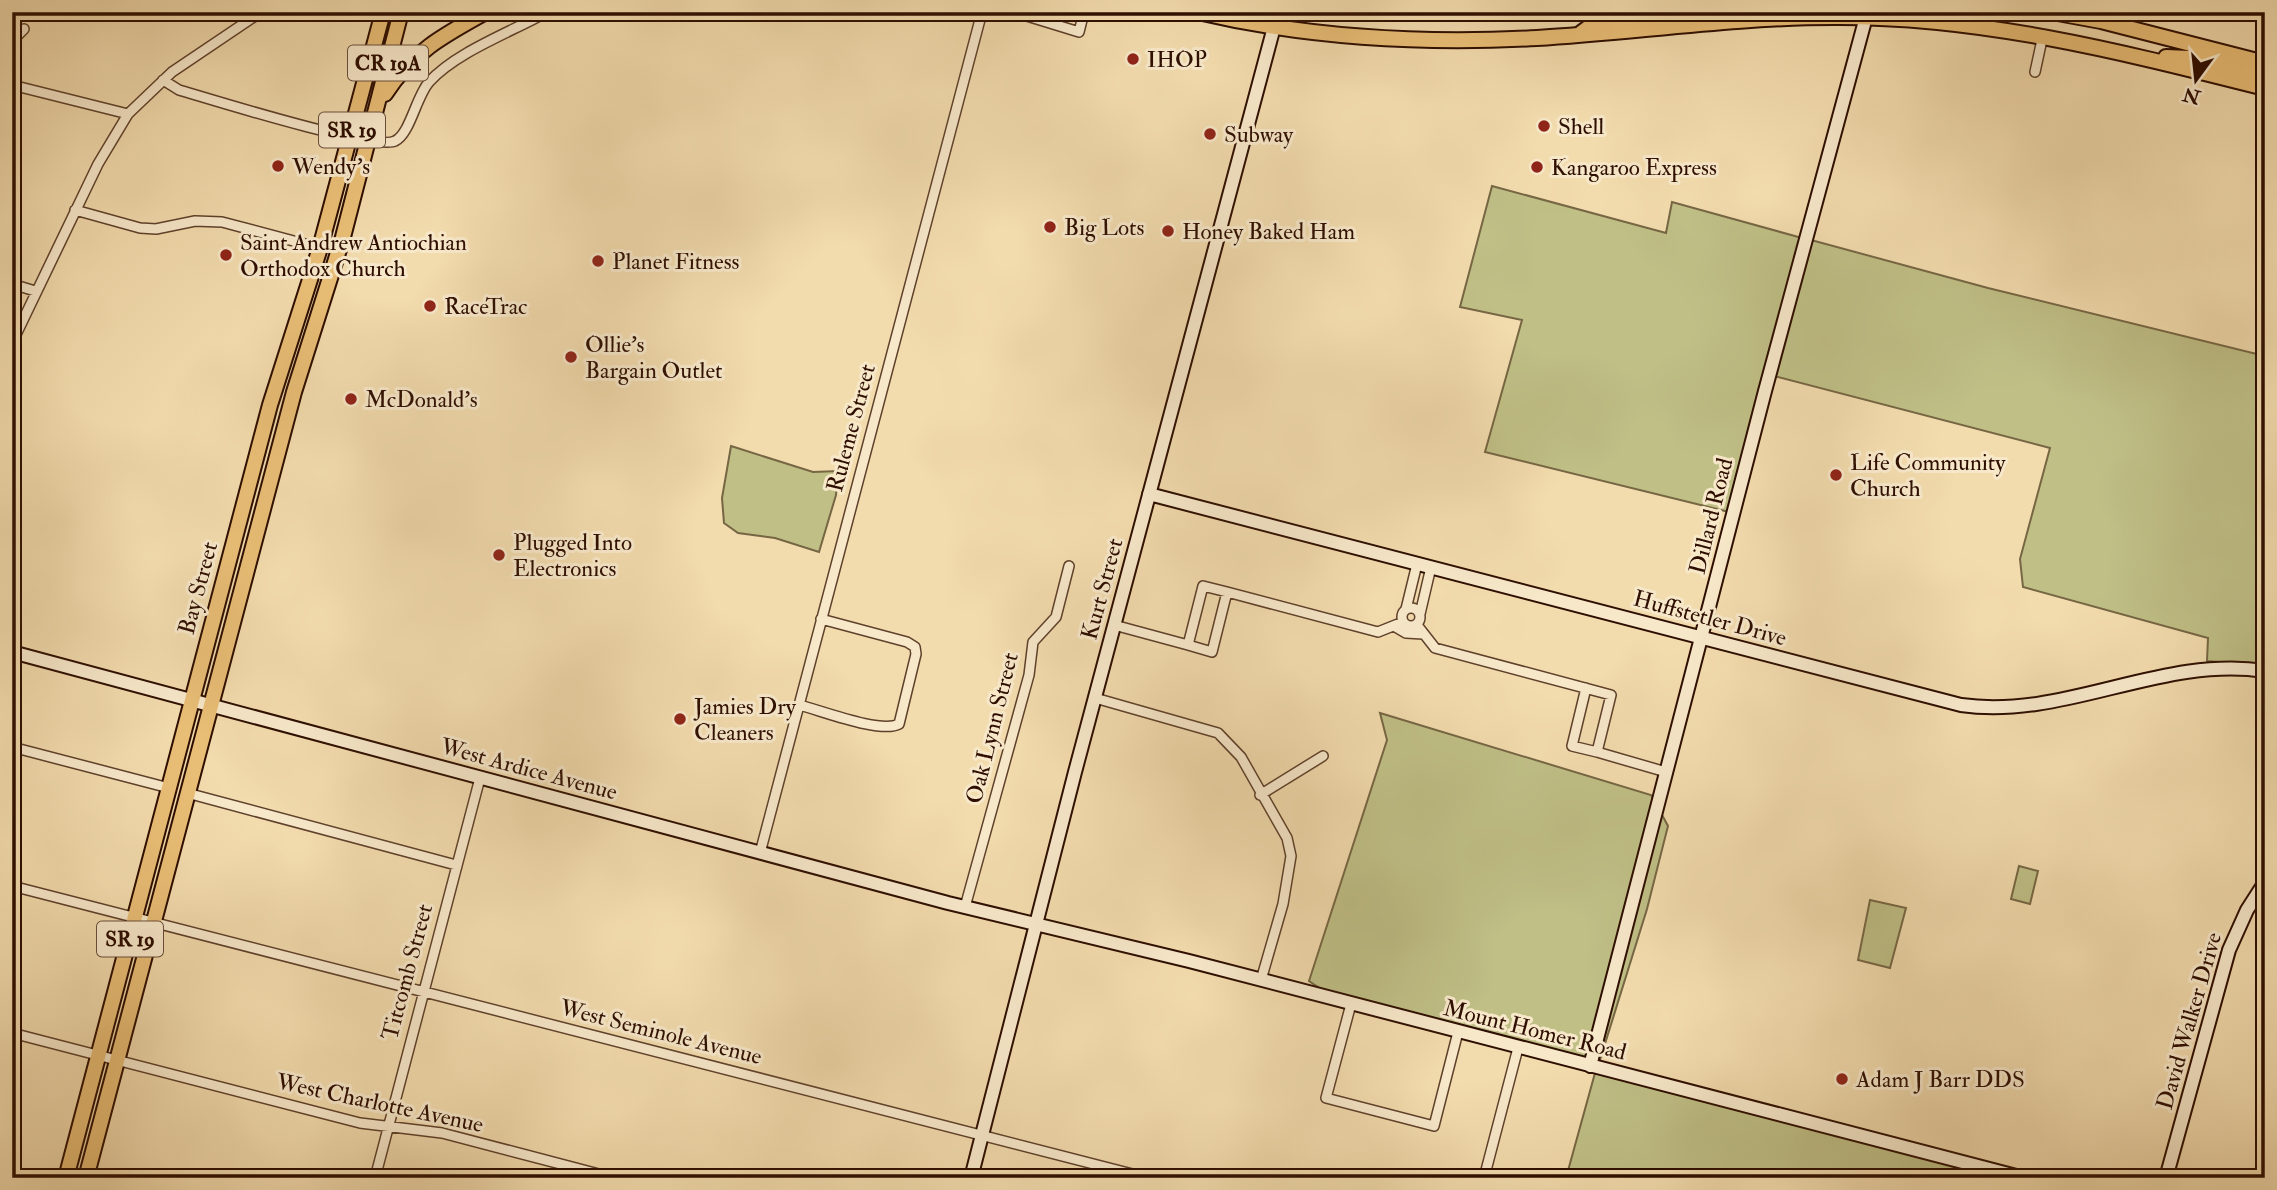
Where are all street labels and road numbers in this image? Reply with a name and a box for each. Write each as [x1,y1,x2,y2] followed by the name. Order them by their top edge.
[348,46,428,80] road number: CR 19A
[319,113,385,148] road number: SR 19
[820,361,882,495] street label: Ruleme Street
[1683,455,1739,577] street label: Dillard Road
[1075,535,1129,643] street label: Kurt Street
[172,539,224,637] street label: Bay Street
[1630,584,1790,652] street label: Huffstetler Drive
[959,649,1025,807] street label: Oak Lynn Street
[436,731,621,807] street label: West Ardice Avenue
[375,901,439,1043] street label: Titcomb Street
[97,922,163,956] road number: SR 19
[2150,929,2228,1113] street label: David Walker Drive
[556,993,765,1071] street label: West Seminole Avenue
[1441,993,1629,1067] street label: Mount Homer Road
[273,1067,486,1139] street label: West Charlotte Avenue

